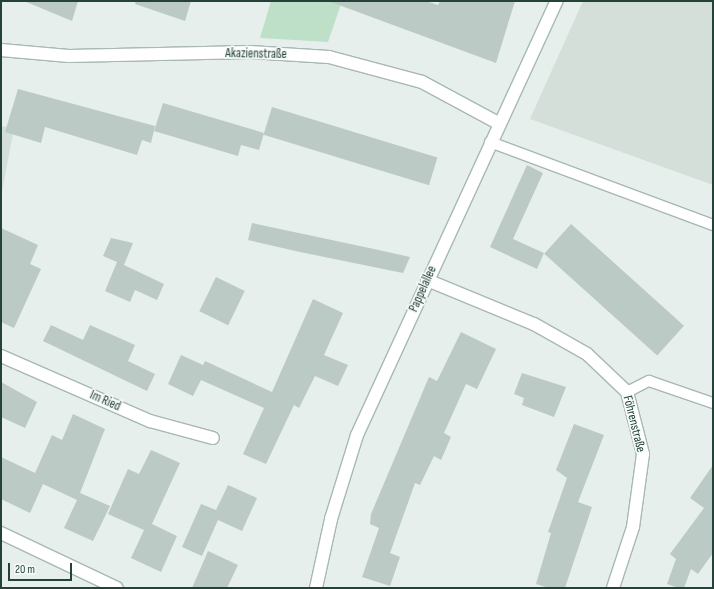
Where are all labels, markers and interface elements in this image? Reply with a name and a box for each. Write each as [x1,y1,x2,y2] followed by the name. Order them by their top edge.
[225,46,287,62] street label: Akazienstraße
[406,263,440,315] street label: Pappelallee
[87,387,123,415] street label: Im Ried
[619,394,649,454] street label: Föhrenstraße
[10,555,74,581] scale bar
[15,562,35,577] text: 20 m

